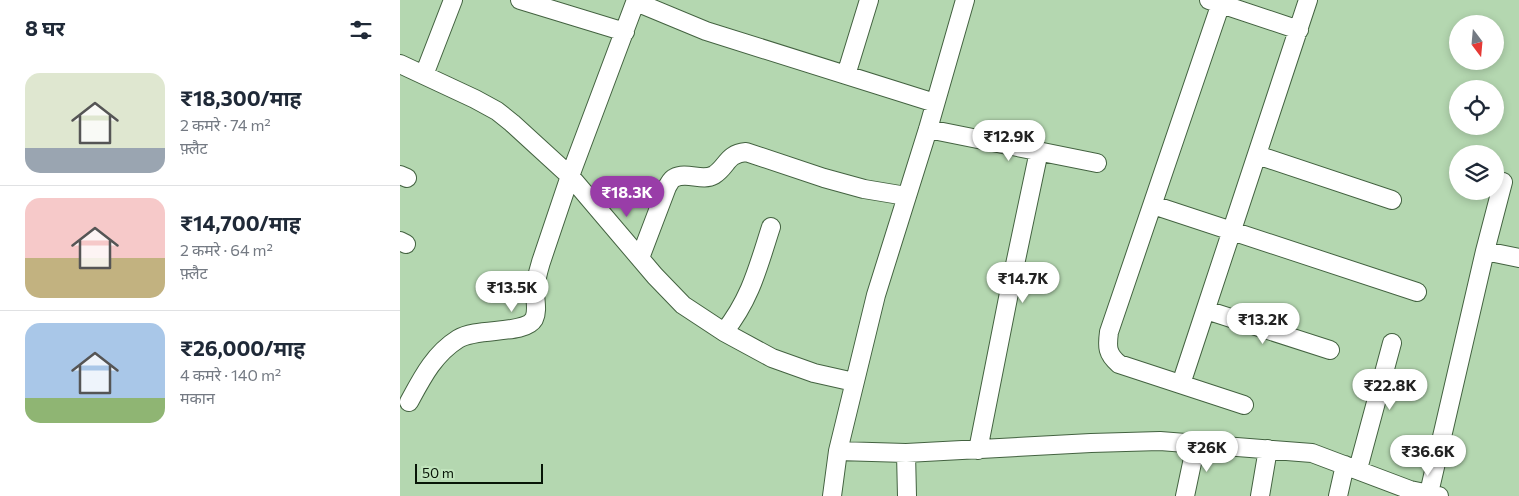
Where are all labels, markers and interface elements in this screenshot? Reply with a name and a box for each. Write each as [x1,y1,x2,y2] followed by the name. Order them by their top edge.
[25,15,65,40] text: 8 घर
[1449,15,1504,70] north arrow
[1449,15,1504,200] map controls
[347,16,375,44] icon: filters
[1449,80,1504,135] button: locate
[180,85,301,110] text: ₹18,300/माह
[65,93,125,153] icon: home
[180,115,271,134] text: 2 कमरे · 74 m²
[968,120,1050,162] pin: ₹12.9K
[983,126,1035,145] text: ₹12.9K
[180,138,208,157] text: फ़्लैट
[1449,145,1504,200] button: layers
[586,176,668,218] pin: ₹18.3K
[601,182,653,201] text: ₹18.3K
[180,210,301,235] text: ₹14,700/माह
[65,218,125,278] icon: home
[180,240,273,259] text: 2 कमरे · 64 m²
[982,262,1064,304] pin: ₹14.7K
[180,263,208,282] text: फ़्लैट
[998,268,1048,287] text: ₹14.7K
[471,270,553,313] pin: ₹13.5K
[487,277,537,296] text: ₹13.5K
[1222,302,1304,345] pin: ₹13.2K
[1238,309,1288,328] text: ₹13.2K
[180,335,305,360] text: ₹26,000/माह
[65,343,125,403] icon: home
[180,365,281,384] text: 4 कमरे · 140 m²
[1349,368,1431,411] pin: ₹22.8K
[1363,375,1417,394] text: ₹22.8K
[180,388,215,407] text: मकान
[1177,430,1237,473] pin: ₹26K
[1387,434,1469,477] pin: ₹36.6K
[1187,437,1227,456] text: ₹26K
[1401,441,1455,460] text: ₹36.6K
[415,461,542,484] scale bar
[422,464,454,481] text: 50 m

